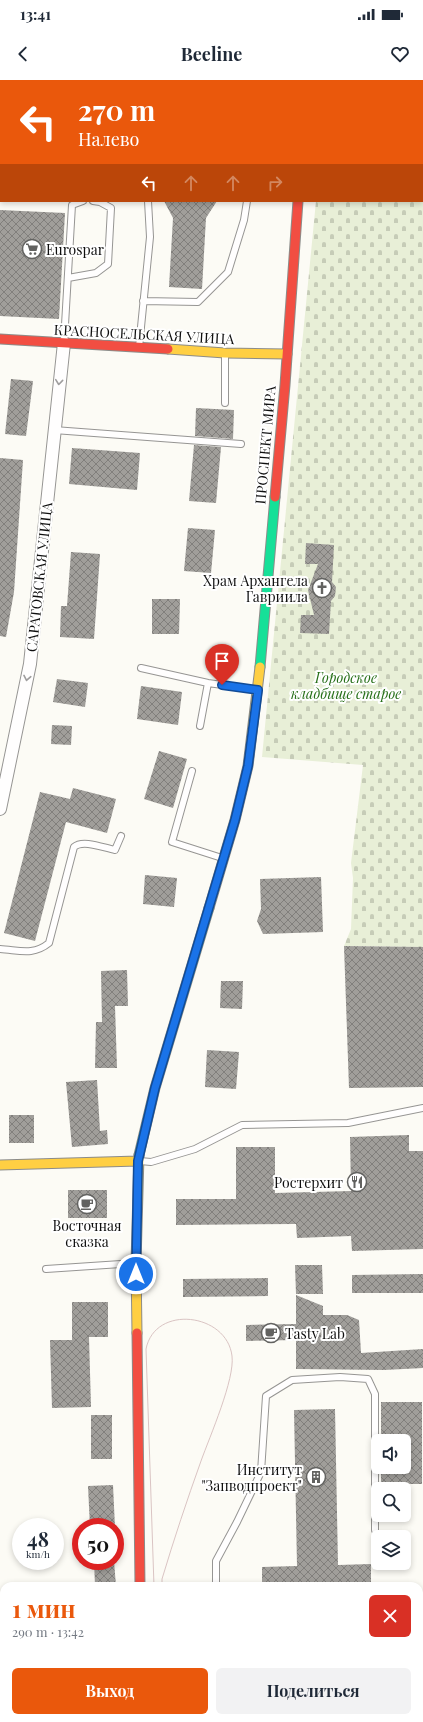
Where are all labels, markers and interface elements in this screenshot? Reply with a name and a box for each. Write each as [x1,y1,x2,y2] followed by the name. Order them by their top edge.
[20,4,51,24] text: 13:41
[181,42,242,66] text: Beeline
[12,43,34,65] icon: back
[389,43,411,65] icon: heart
[78,91,155,128] text: 270 m
[12,96,64,148] icon: left
[78,127,139,151] text: Налево
[138,172,160,194] icon: left
[180,172,202,194] icon: ahead
[222,172,244,194] icon: ahead
[264,172,286,194] icon: right
[21,238,43,260] supermarket icon: Eurospar
[46,240,105,259] place label: Eurospar
[53,320,235,348] street label: КРАСНОСЕЛЬСКАЯ УЛИЦА
[55,379,64,385] one-way arrow
[250,385,280,505] street label: ПРОСПЕКТ МИРА
[22,501,56,653] street label: САРАТОВСКАЯ УЛИЦА
[203,571,308,606] place label: Храм Архангела Гавриила
[311,577,333,599] church icon: Храм Архангела Гавриила
[205,644,239,685] pin
[211,650,233,672] icon: arrive
[291,668,401,703] park label: Городское кладбище старое
[23,675,32,681] one-way arrow
[346,1171,368,1193] restaurant icon: Ростерхит
[274,1173,343,1192] place label: Ростерхит
[76,1193,98,1215] cafe icon: Восточная сказка
[52,1216,122,1251] place label: Восточная сказка
[115,1253,157,1295] position arrow
[260,1322,282,1344] cafe icon: Tasty Lab
[285,1324,345,1343] place label: Tasty Lab
[371,1434,411,1570] map controls
[371,1434,411,1474] button: sound
[201,1460,302,1495] place label: Институт "Запводпроект"
[305,1466,327,1488] building icon: Институт "Запводпроект"
[371,1482,411,1522] button: search
[72,1518,124,1570] speed limit sign: 50
[27,1525,49,1552] text: 48
[371,1530,411,1570] button: layers
[26,1547,50,1561] text: km/h
[12,1592,76,1624] text: 1 мин
[369,1595,411,1637] button: close
[12,1623,84,1640] text: 290 m · 13:42
[12,1668,208,1714] button: Выход
[216,1668,411,1714] button: Поделиться

